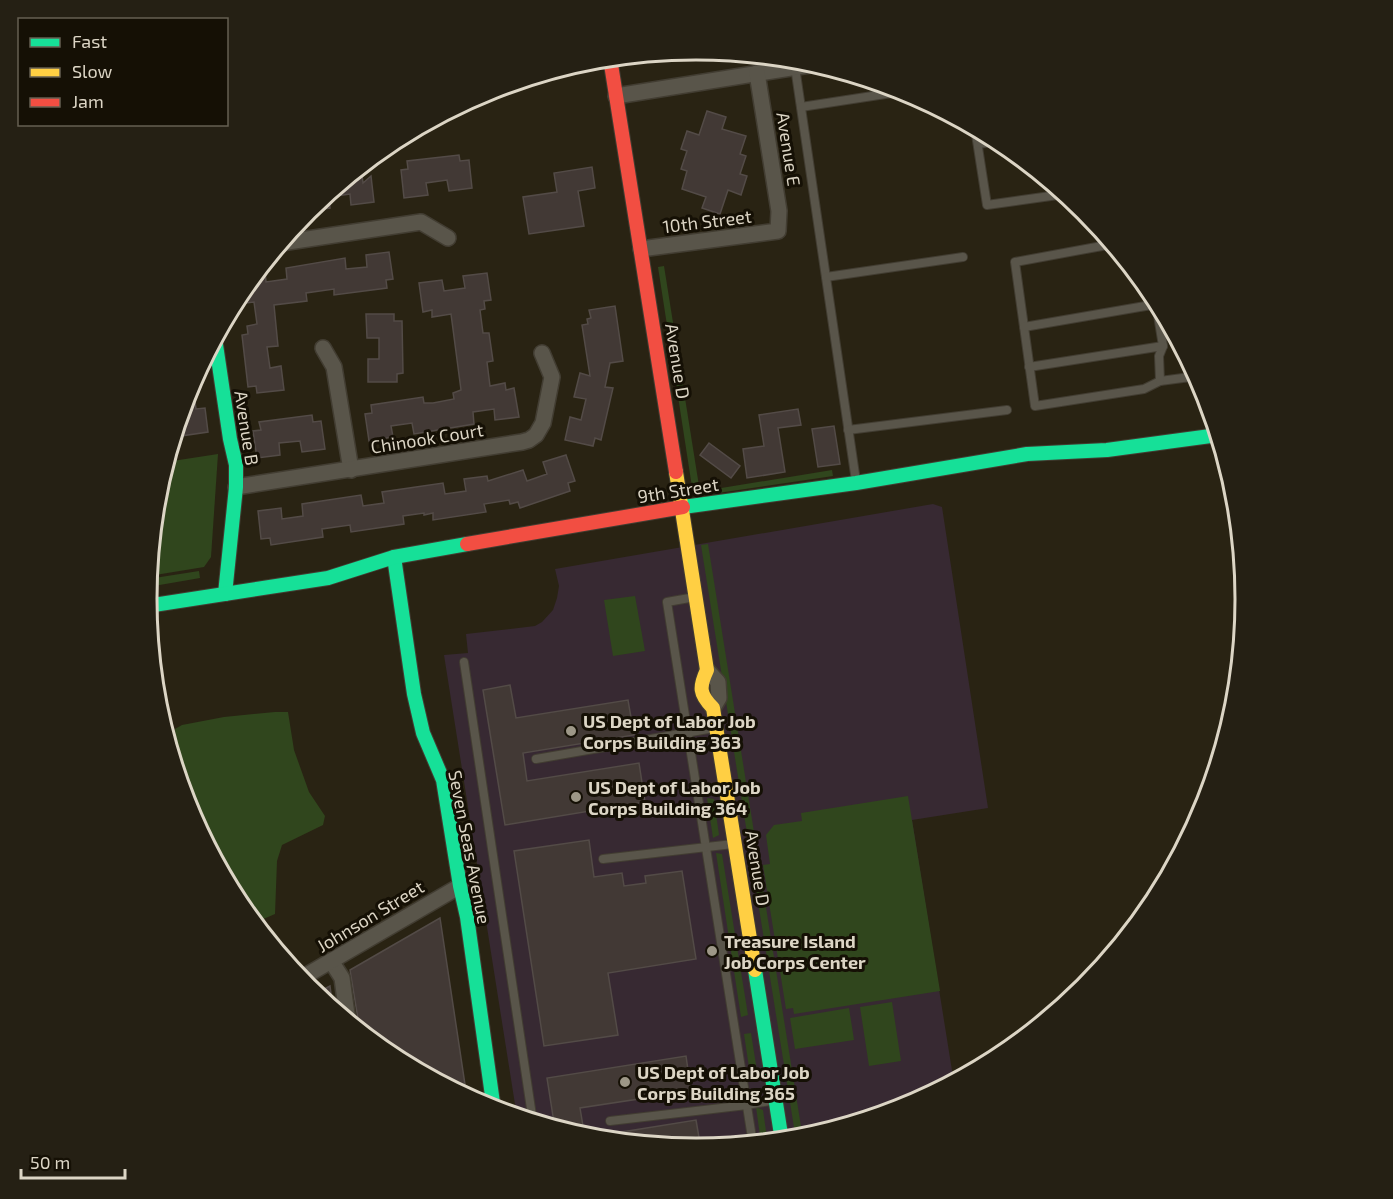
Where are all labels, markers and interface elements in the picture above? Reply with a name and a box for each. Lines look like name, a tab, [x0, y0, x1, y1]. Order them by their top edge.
legend	[18, 18, 228, 126]
text: Fast	[72, 30, 107, 52]
text: Slow	[72, 60, 113, 82]
text: Jam	[72, 90, 104, 112]
street label: Avenue E	[772, 111, 806, 187]
street label: 10th Street	[661, 205, 753, 237]
street label: Avenue D	[661, 322, 695, 400]
street label: Avenue B	[230, 389, 264, 467]
street label: Chinook Court	[369, 418, 485, 458]
street label: 9th Street	[636, 473, 720, 507]
place label: US Dept of Labor Job Corps Building 363	[583, 710, 756, 753]
marker: US Dept of Labor Job Corps Building 363	[564, 724, 578, 738]
street label: Seven Seas Avenue	[444, 768, 496, 926]
place label: US Dept of Labor Job Corps Building 364	[588, 776, 761, 819]
marker: US Dept of Labor Job Corps Building 364	[569, 790, 583, 804]
street label: Avenue D	[741, 829, 775, 907]
street label: Johnson Street	[312, 875, 428, 957]
place label: Treasure Island Job Corps Center	[724, 930, 866, 973]
marker: Treasure Island Job Corps Center	[705, 944, 719, 958]
place label: US Dept of Labor Job Corps Building 365	[637, 1061, 810, 1104]
marker: US Dept of Labor Job Corps Building 365	[618, 1075, 632, 1089]
scale bar	[21, 1142, 124, 1180]
text: 50 m	[30, 1151, 70, 1173]

